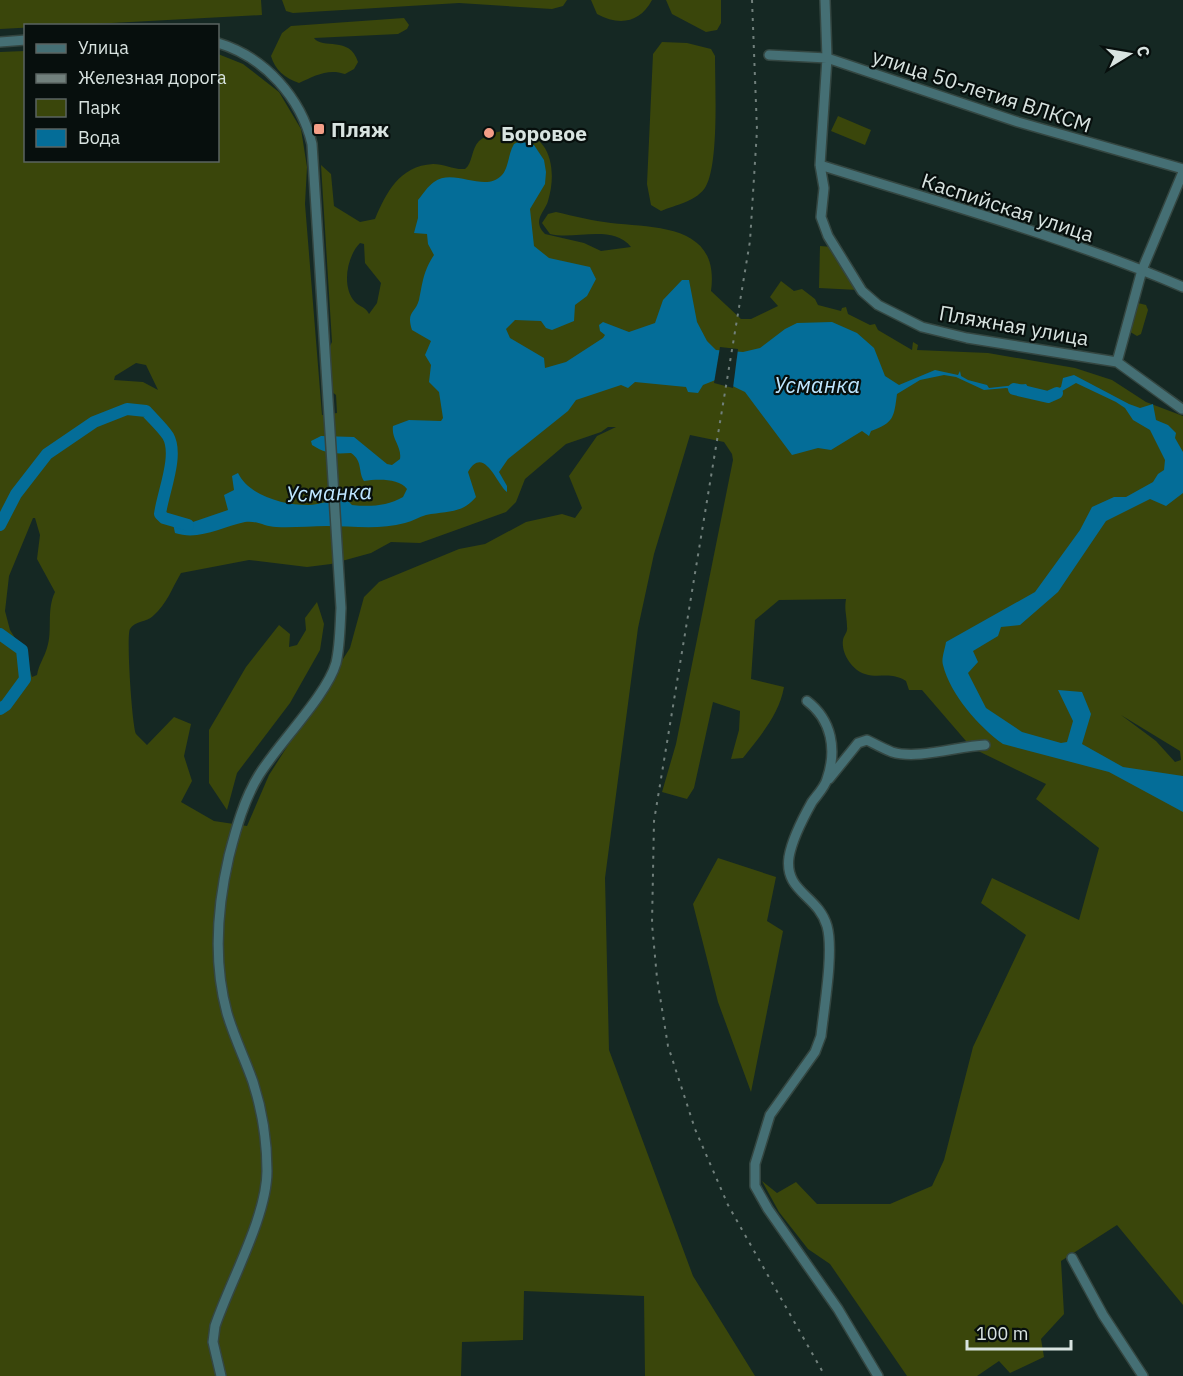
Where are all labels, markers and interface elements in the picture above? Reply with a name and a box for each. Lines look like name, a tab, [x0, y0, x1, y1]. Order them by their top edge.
legend	[24, 24, 219, 162]
north arrow	[1099, 24, 1159, 84]
text: Улица	[78, 36, 129, 59]
street label: улица 50-летия ВЛКСМ	[869, 41, 1095, 139]
text: С	[1133, 44, 1155, 58]
text: Железная дорога	[78, 66, 227, 89]
text: Парк	[78, 96, 121, 119]
place label: Пляж	[331, 115, 389, 143]
place label: Боровое	[501, 119, 587, 147]
marker: Пляж	[312, 122, 326, 136]
text: Вода	[78, 126, 121, 149]
marker: Боровое	[482, 126, 496, 140]
street label: Каспийская улица	[918, 166, 1098, 248]
street label: Пляжная улица	[937, 298, 1091, 352]
water label: Усманка	[774, 370, 860, 399]
water label: Усманка	[285, 476, 373, 508]
scale bar	[967, 1313, 1070, 1351]
text: 100 m	[976, 1322, 1028, 1345]

